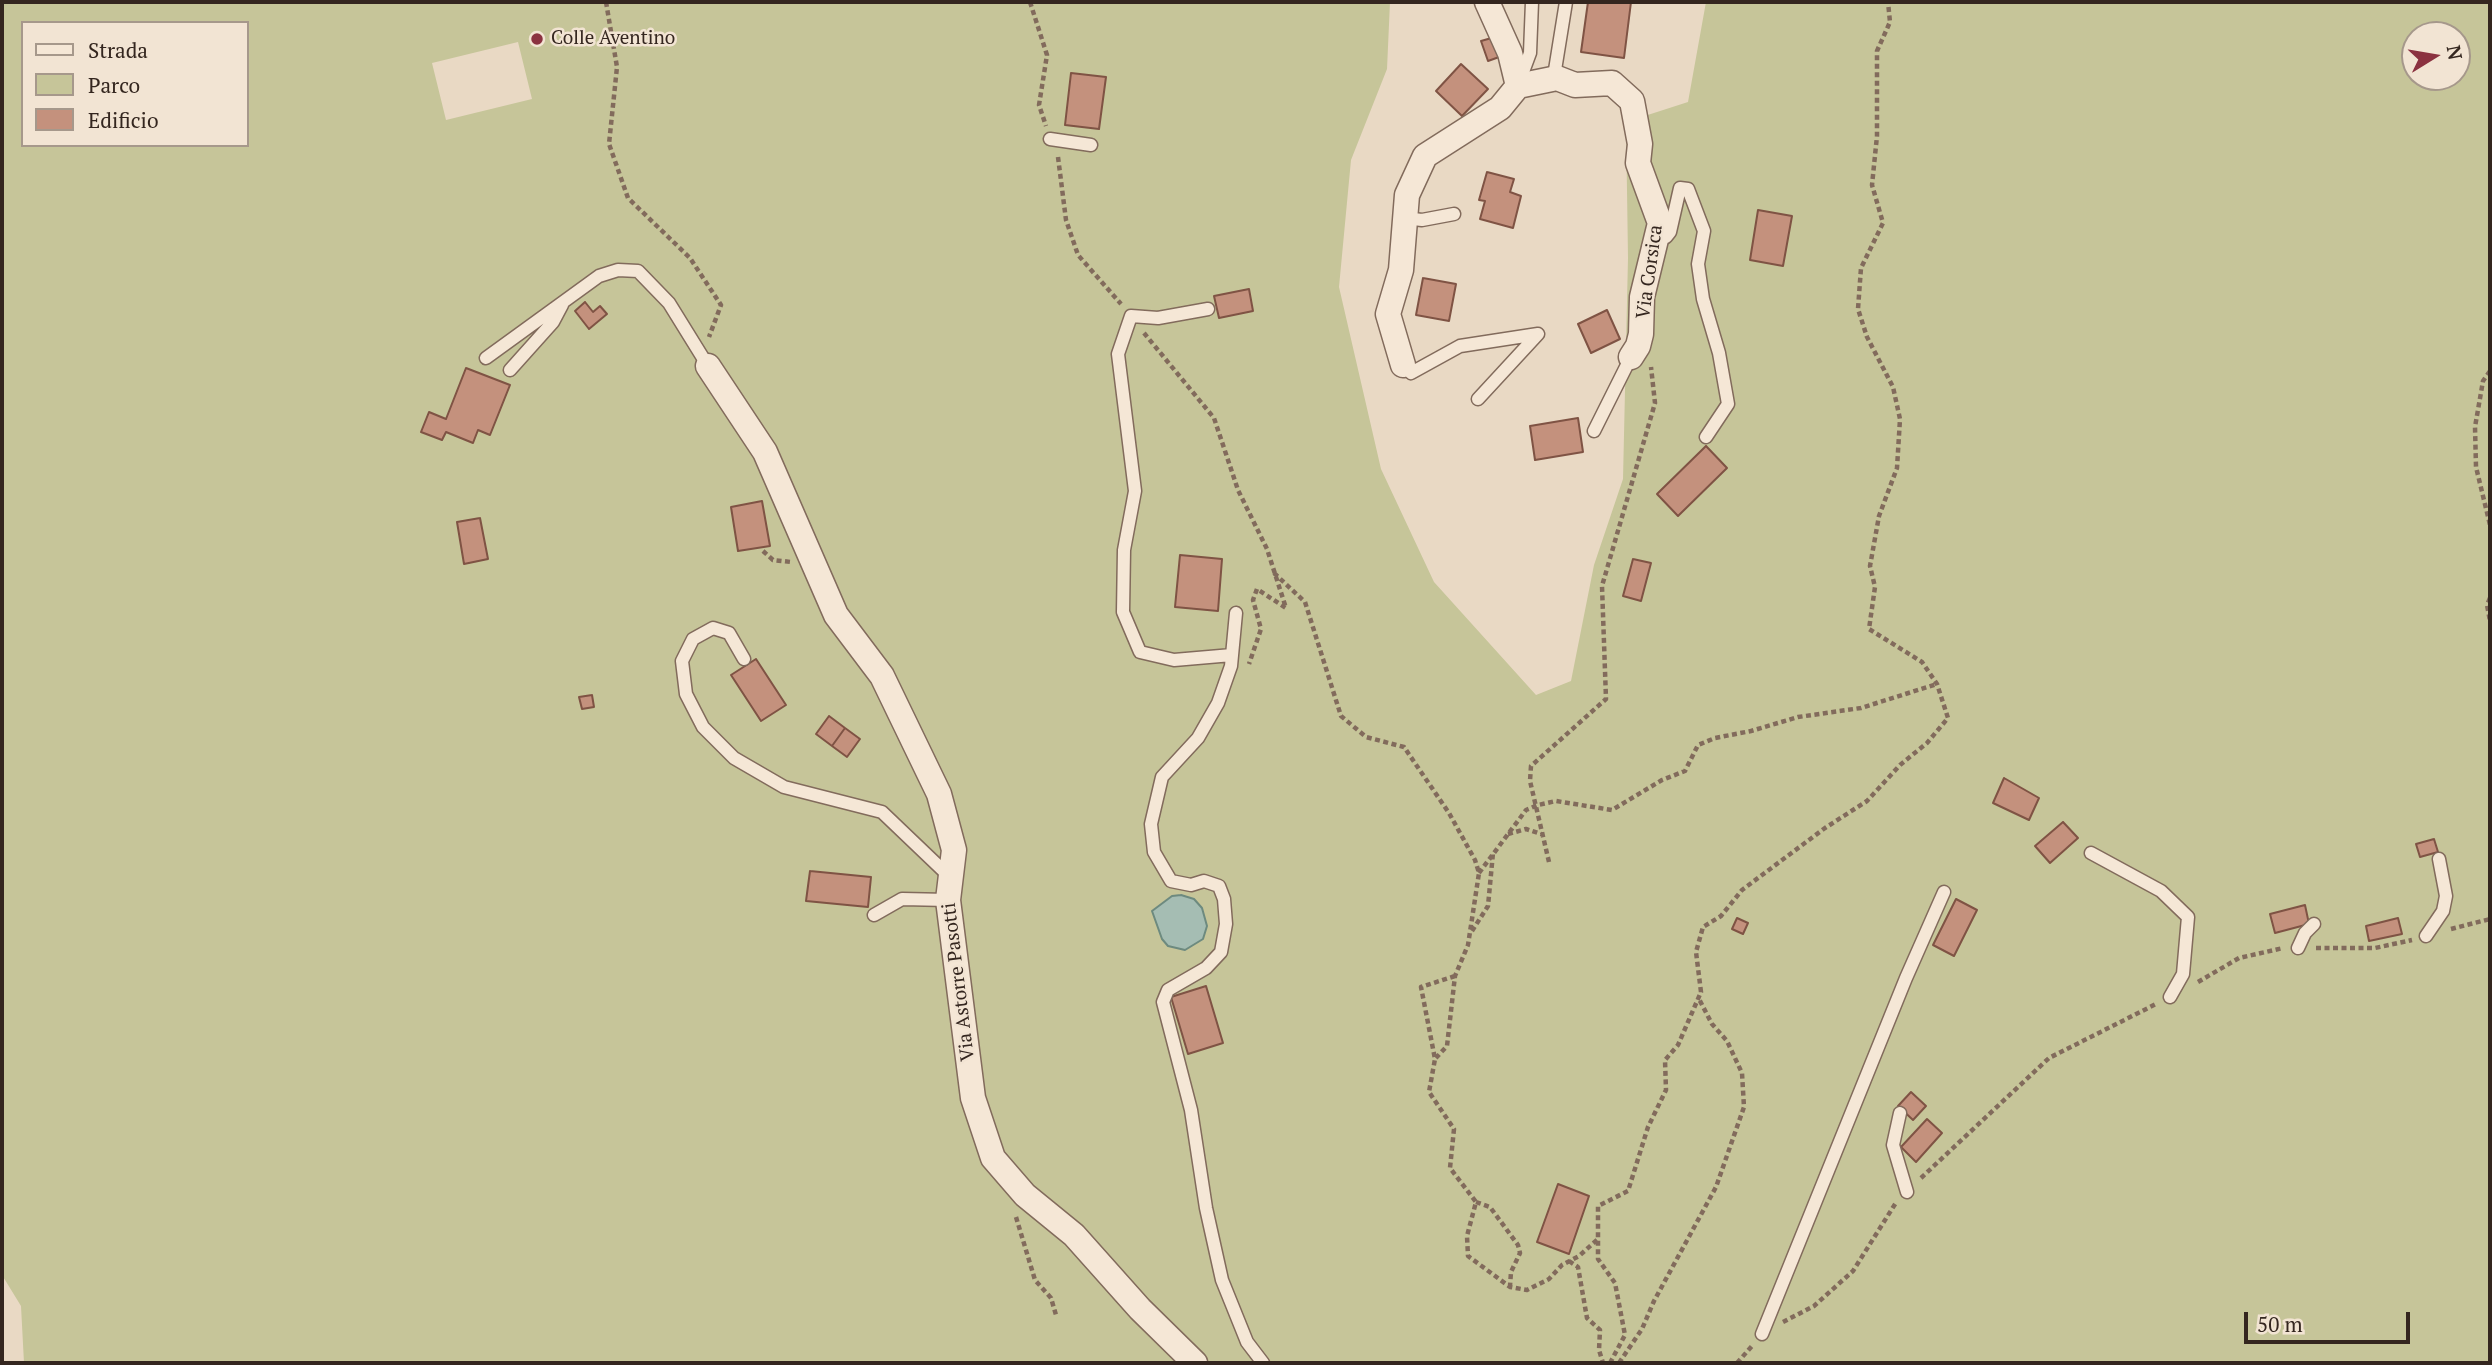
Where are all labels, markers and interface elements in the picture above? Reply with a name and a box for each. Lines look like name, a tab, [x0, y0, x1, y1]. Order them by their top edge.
legend	[21, 21, 248, 147]
north arrow	[2401, 21, 2471, 91]
place label: Colle Aventino	[551, 28, 675, 50]
marker: Colle Aventino	[529, 31, 545, 47]
text: Strada	[88, 36, 148, 64]
text: N	[2441, 43, 2469, 62]
text: Parco	[88, 71, 140, 99]
text: Edificio	[88, 106, 159, 134]
street label: Via Corsica	[1632, 223, 1668, 321]
street label: Via Astorre Pasotti	[938, 901, 980, 1063]
scale bar	[2247, 1298, 2413, 1342]
text: 50 m	[2257, 1310, 2303, 1338]

